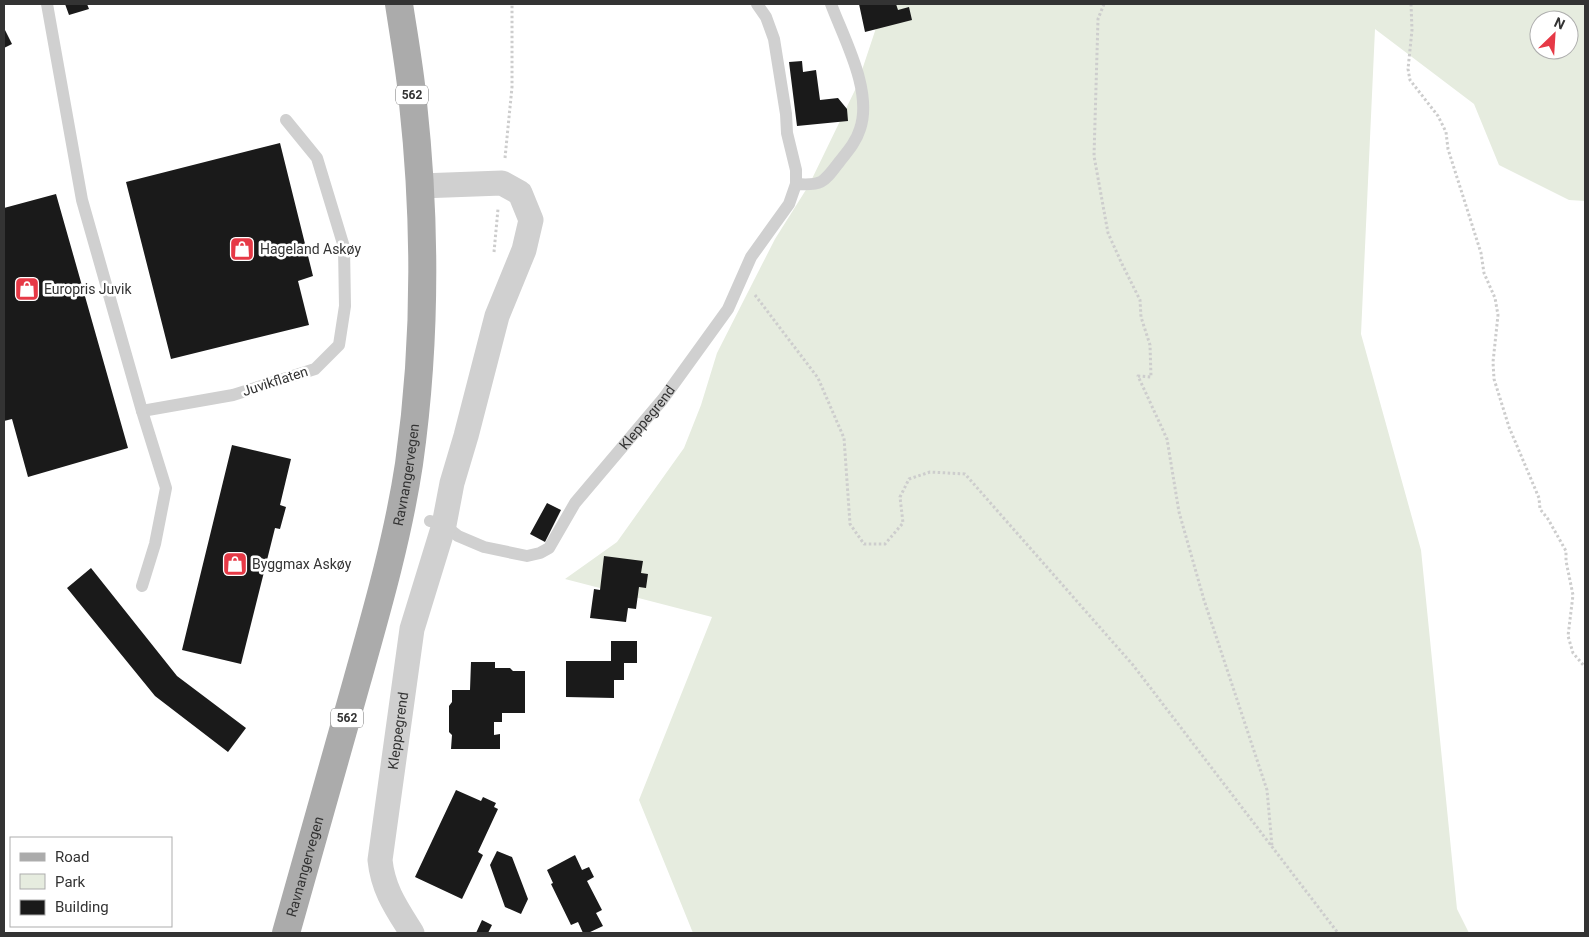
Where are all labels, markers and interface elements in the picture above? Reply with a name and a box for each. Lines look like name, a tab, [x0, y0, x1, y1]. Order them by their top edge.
north arrow	[1529, 10, 1579, 60]
text: N	[1552, 14, 1567, 33]
road number: 562	[396, 86, 428, 104]
shop icon: Hageland Askøy	[229, 236, 255, 262]
place label: Hageland Askøy	[260, 241, 361, 257]
shop icon: Europris Juvik	[14, 276, 40, 302]
place label: Europris Juvik	[44, 281, 132, 297]
street label: Juvikflaten	[240, 363, 310, 399]
street label: Kleppegrend	[616, 382, 678, 453]
street label: Ravnangervegen	[390, 423, 422, 527]
shop icon: Byggmax Askøy	[222, 551, 248, 577]
place label: Byggmax Askøy	[252, 556, 352, 572]
street label: Kleppegrend	[385, 691, 411, 771]
road number: 562	[331, 708, 363, 728]
street label: Ravnangervegen	[283, 815, 326, 919]
legend	[10, 837, 172, 927]
text: Road	[55, 848, 89, 866]
text: Park	[55, 873, 86, 891]
text: Building	[55, 898, 109, 916]

